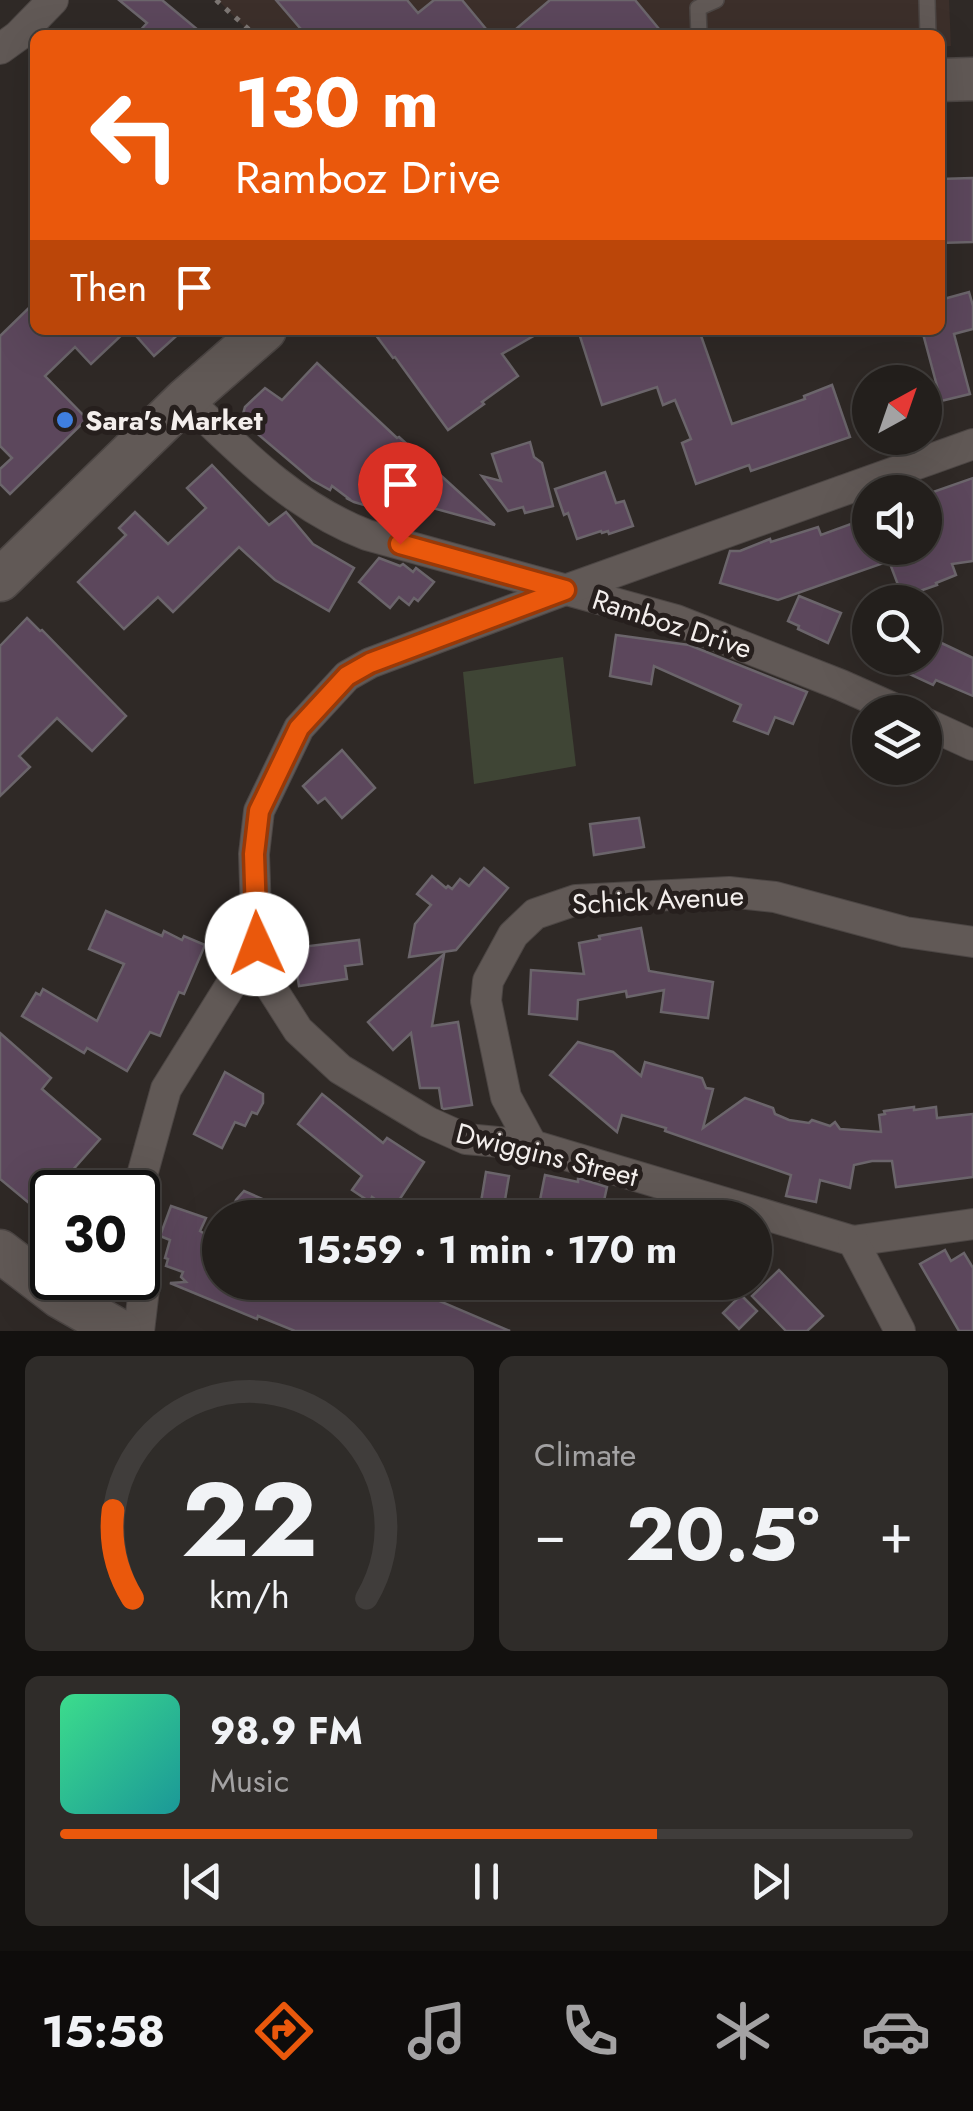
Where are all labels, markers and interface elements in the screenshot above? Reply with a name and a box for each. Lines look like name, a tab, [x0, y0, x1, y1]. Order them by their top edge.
text: 130 m	[235, 52, 439, 153]
icon: left	[70, 70, 200, 200]
text: Ramboz Drive	[235, 145, 501, 210]
text: Then	[70, 260, 147, 315]
icon: arrive	[167, 260, 222, 315]
north arrow	[852, 365, 942, 455]
map controls	[852, 365, 942, 785]
place label: Sara's Market	[85, 400, 263, 441]
marker: Sara's Market	[54, 409, 76, 431]
pin	[358, 442, 443, 545]
icon: arrive	[373, 457, 428, 512]
button: sound	[852, 475, 942, 565]
street label: Ramboz Drive	[587, 579, 757, 669]
button: search	[852, 585, 942, 675]
button: layers	[852, 695, 942, 785]
street label: Schick Avenue	[571, 875, 745, 925]
position arrow	[205, 892, 309, 996]
street label: Dwiggins Street	[452, 1113, 643, 1197]
speed limit sign: 30	[30, 1170, 160, 1300]
text: 15:59 · 1 min · 170 m	[297, 1222, 677, 1277]
text: Climate	[534, 1432, 636, 1478]
text: 22	[181, 1445, 318, 1595]
text: 20.5°	[626, 1480, 820, 1588]
text: −	[534, 1494, 566, 1574]
text: +	[879, 1494, 913, 1574]
text: km/h	[209, 1570, 290, 1621]
text: 98.9 FM	[210, 1703, 363, 1758]
text: Music	[210, 1758, 289, 1804]
icon: previous	[175, 1854, 230, 1909]
icon: pause	[459, 1854, 514, 1909]
icon: next	[743, 1854, 798, 1909]
icon: directions	[249, 1996, 319, 2066]
icon: music	[402, 1996, 472, 2066]
icon: phone	[555, 1996, 625, 2066]
icon: climate	[708, 1996, 778, 2066]
icon: car	[861, 1996, 931, 2066]
text: 15:58	[42, 1999, 165, 2064]

